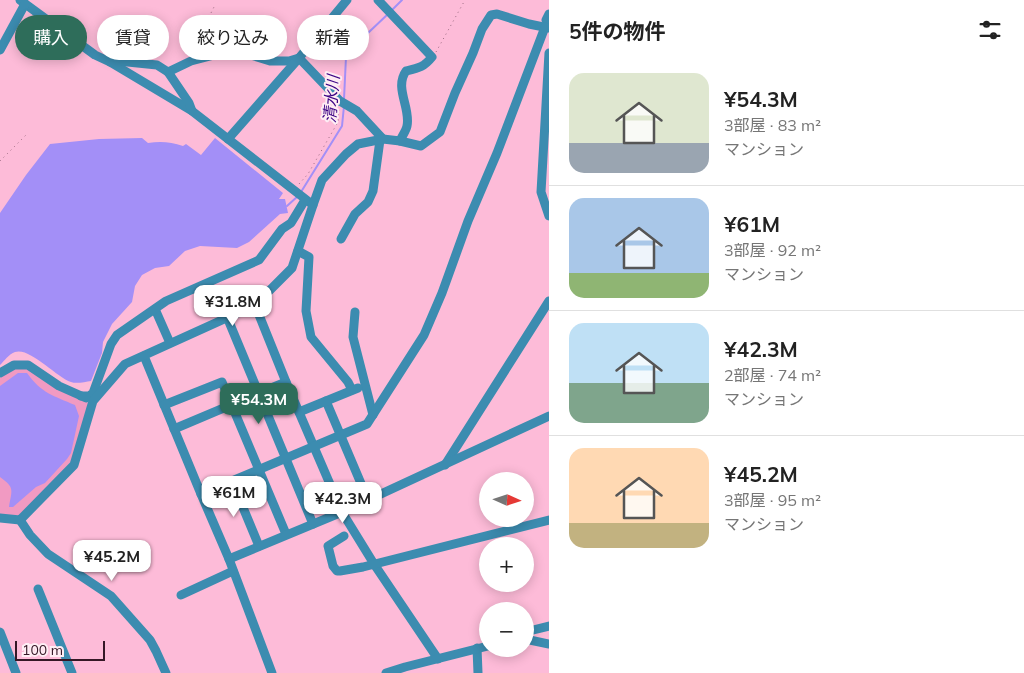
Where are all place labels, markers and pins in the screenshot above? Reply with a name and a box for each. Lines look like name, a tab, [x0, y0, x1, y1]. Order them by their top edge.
pin: ¥31.8M	[192, 284, 274, 327]
pin: ¥54.3M	[218, 382, 300, 425]
pin: ¥61M	[204, 476, 264, 518]
pin: ¥42.3M	[302, 482, 384, 524]
pin: ¥45.2M	[71, 540, 153, 582]

